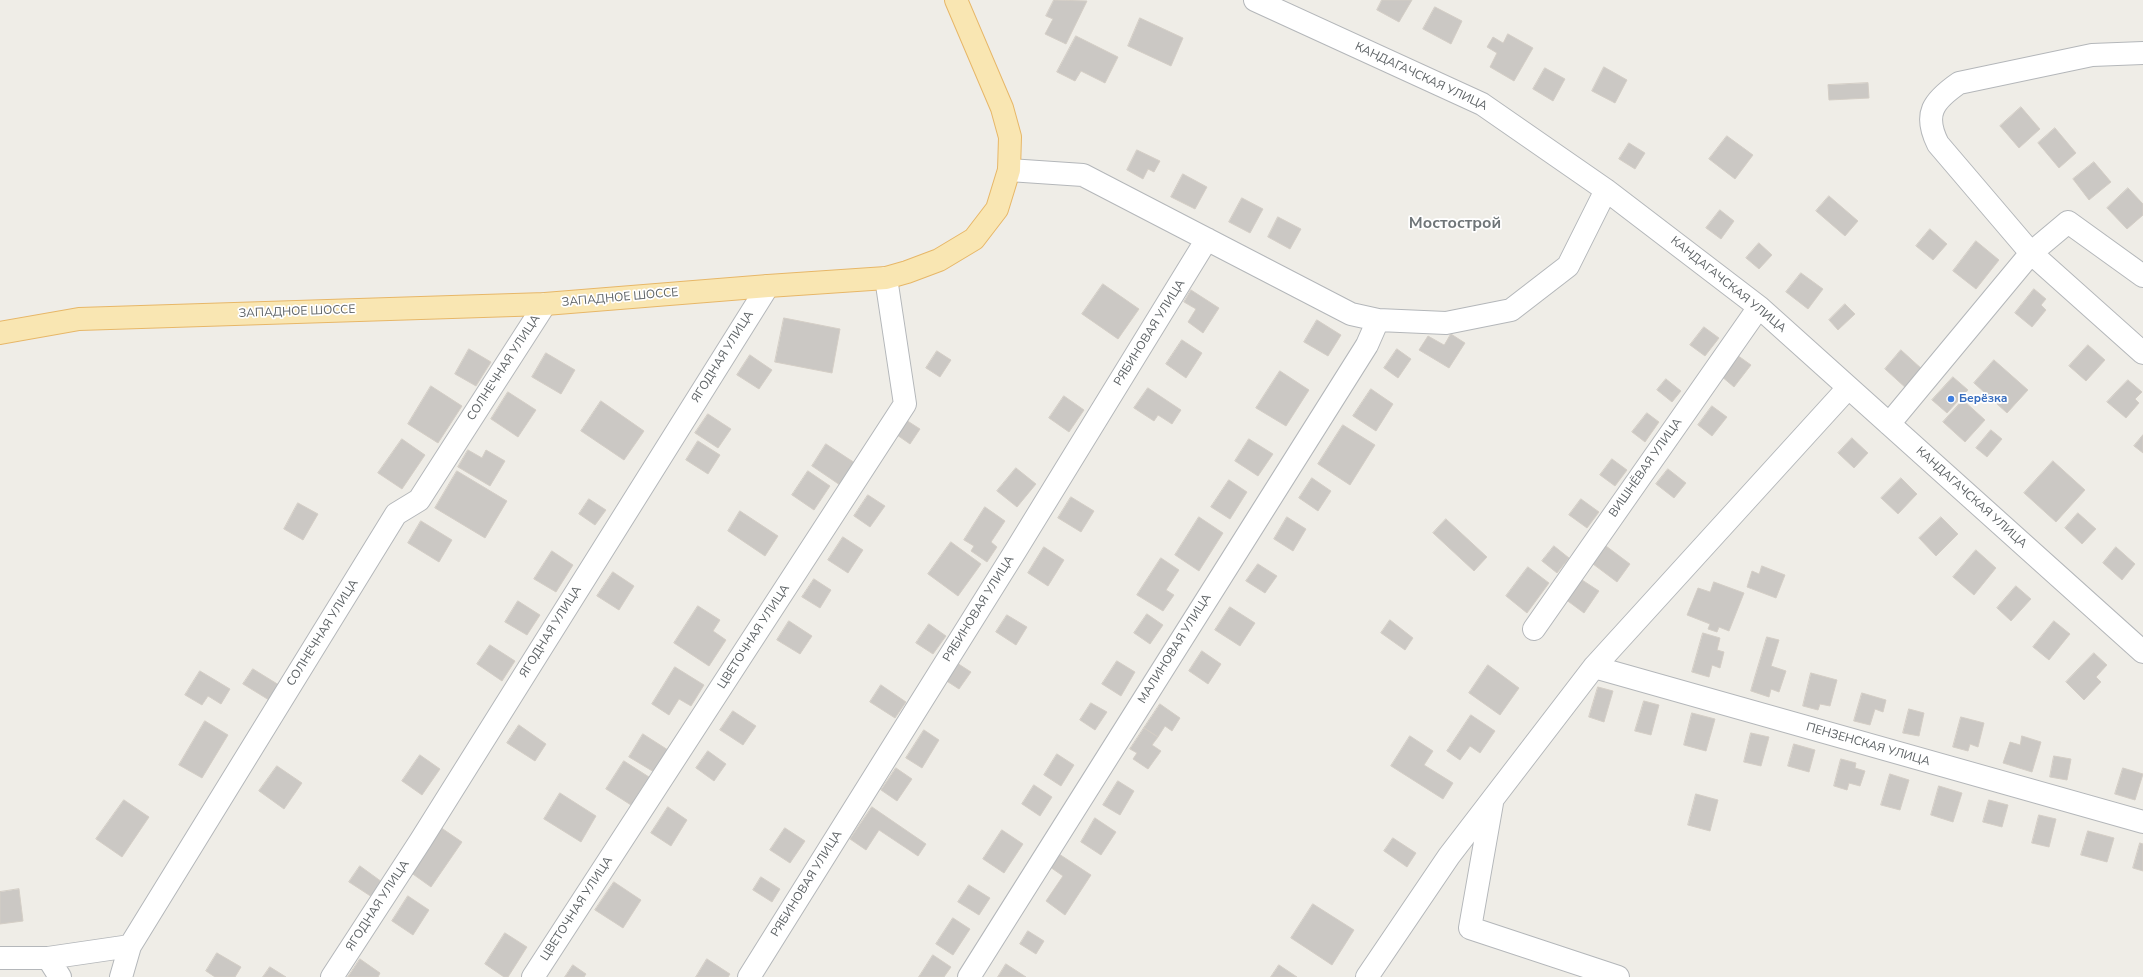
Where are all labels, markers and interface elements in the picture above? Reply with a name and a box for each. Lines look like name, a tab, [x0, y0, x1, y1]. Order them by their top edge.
street label: КАНДАГАЧСКАЯ УЛИЦА	[1353, 40, 1489, 114]
district label: Мостострой	[1409, 214, 1501, 234]
street label: КАНДАГАЧСКАЯ УЛИЦА	[1667, 234, 1789, 336]
street label: РЯБИНОВАЯ УЛИЦА	[1111, 277, 1189, 389]
street label: ЗАПАДНОЕ ШОССЕ	[561, 286, 679, 310]
street label: ЗАПАДНОЕ ШОССЕ	[238, 303, 356, 321]
street label: ЯГОДНАЯ УЛИЦА	[689, 308, 757, 406]
street label: СОЛНЕЧНАЯ УЛИЦА	[464, 312, 544, 424]
place label: Берёзка	[1959, 392, 2007, 406]
marker: Берёзка	[1946, 394, 1956, 404]
street label: ВИШНЁВАЯ УЛИЦА	[1606, 416, 1686, 520]
street label: КАНДАГАЧСКАЯ УЛИЦА	[1913, 444, 2029, 552]
street label: РЯБИНОВАЯ УЛИЦА	[940, 553, 1018, 665]
street label: СОЛНЕЧНАЯ УЛИЦА	[284, 577, 362, 689]
street label: ЦВЕТОЧНАЯ УЛИЦА	[715, 582, 793, 692]
street label: ЯГОДНАЯ УЛИЦА	[517, 583, 585, 681]
street label: МАЛИНОВАЯ УЛИЦА	[1135, 591, 1215, 707]
street label: ПЕНЗЕНСКАЯ УЛИЦА	[1804, 720, 1932, 770]
street label: РЯБИНОВАЯ УЛИЦА	[768, 828, 846, 940]
street label: ЦВЕТОЧНАЯ УЛИЦА	[538, 854, 616, 964]
street label: ЯГОДНАЯ УЛИЦА	[343, 858, 413, 954]

